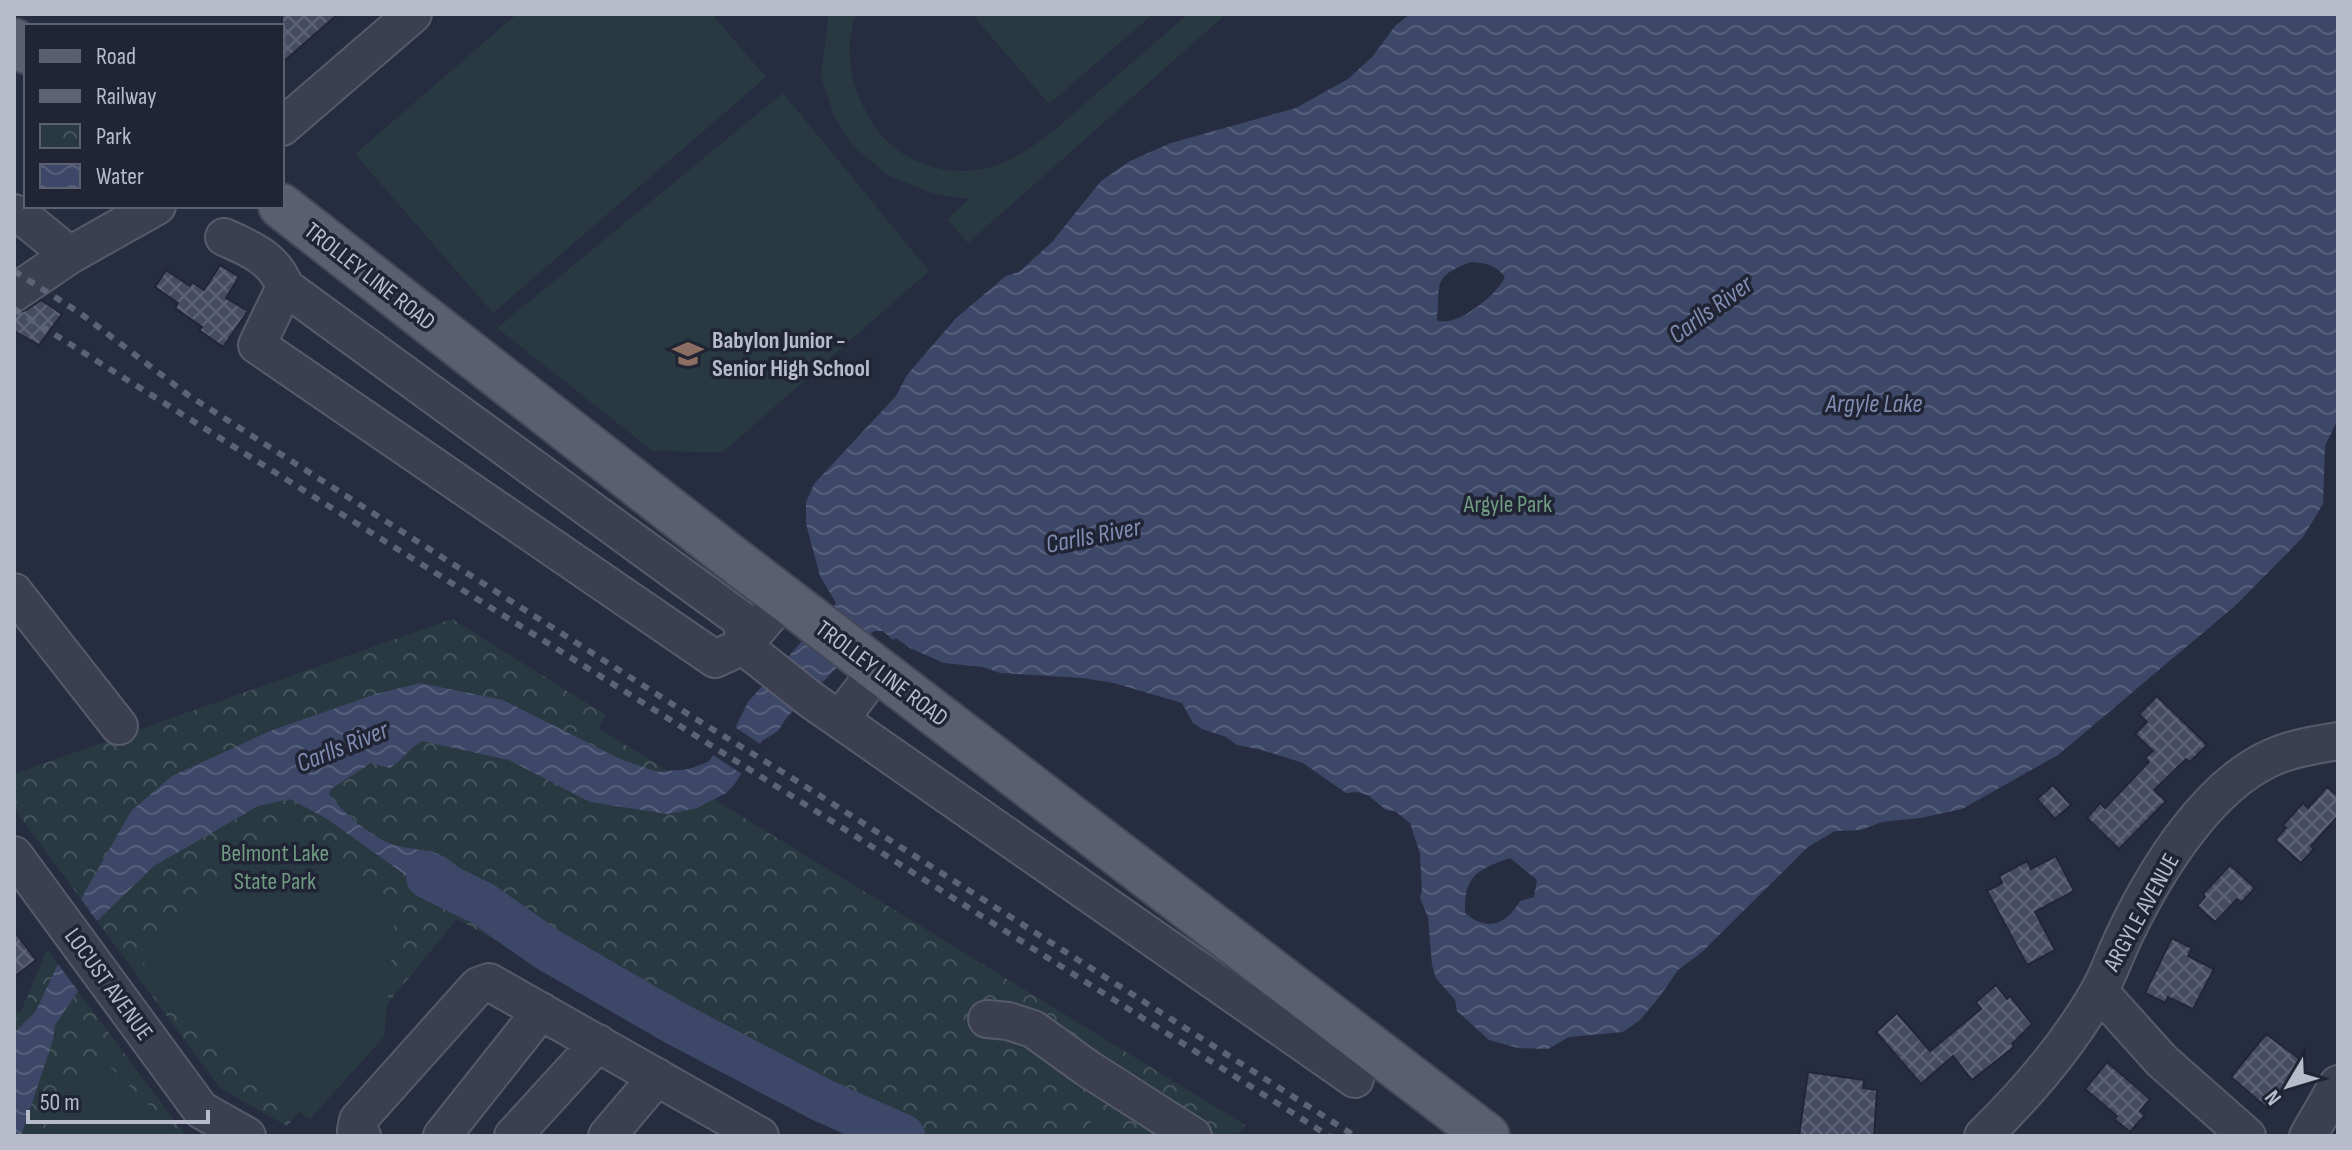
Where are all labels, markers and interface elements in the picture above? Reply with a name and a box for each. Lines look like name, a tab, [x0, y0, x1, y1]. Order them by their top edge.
legend	[24, 24, 284, 208]
text: Road	[96, 42, 136, 71]
text: Railway	[96, 82, 156, 111]
text: Park	[96, 122, 131, 151]
text: Water	[96, 162, 144, 191]
street label: TROLLEY LINE ROAD	[298, 216, 441, 337]
water label: Carlls River	[1663, 268, 1760, 351]
place label: Babylon Junior - Senior High School	[712, 326, 870, 383]
school or university icon: Babylon Junior - Senior High School	[671, 337, 705, 371]
water label: Argyle Lake	[1825, 389, 1922, 420]
park label: Argyle Park	[1463, 490, 1552, 519]
water label: Carlls River	[1043, 512, 1145, 561]
street label: TROLLEY LINE ROAD	[810, 614, 954, 733]
water label: Carlls River	[292, 714, 395, 780]
park label: Belmont Lake State Park	[221, 839, 329, 896]
street label: ARGYLE AVENUE	[2097, 848, 2186, 977]
street label: LOCUST AVENUE	[58, 922, 159, 1046]
north arrow	[2248, 1046, 2328, 1126]
scale bar	[28, 1074, 208, 1124]
text: N	[2259, 1084, 2288, 1110]
text: 50 m	[40, 1088, 80, 1117]

